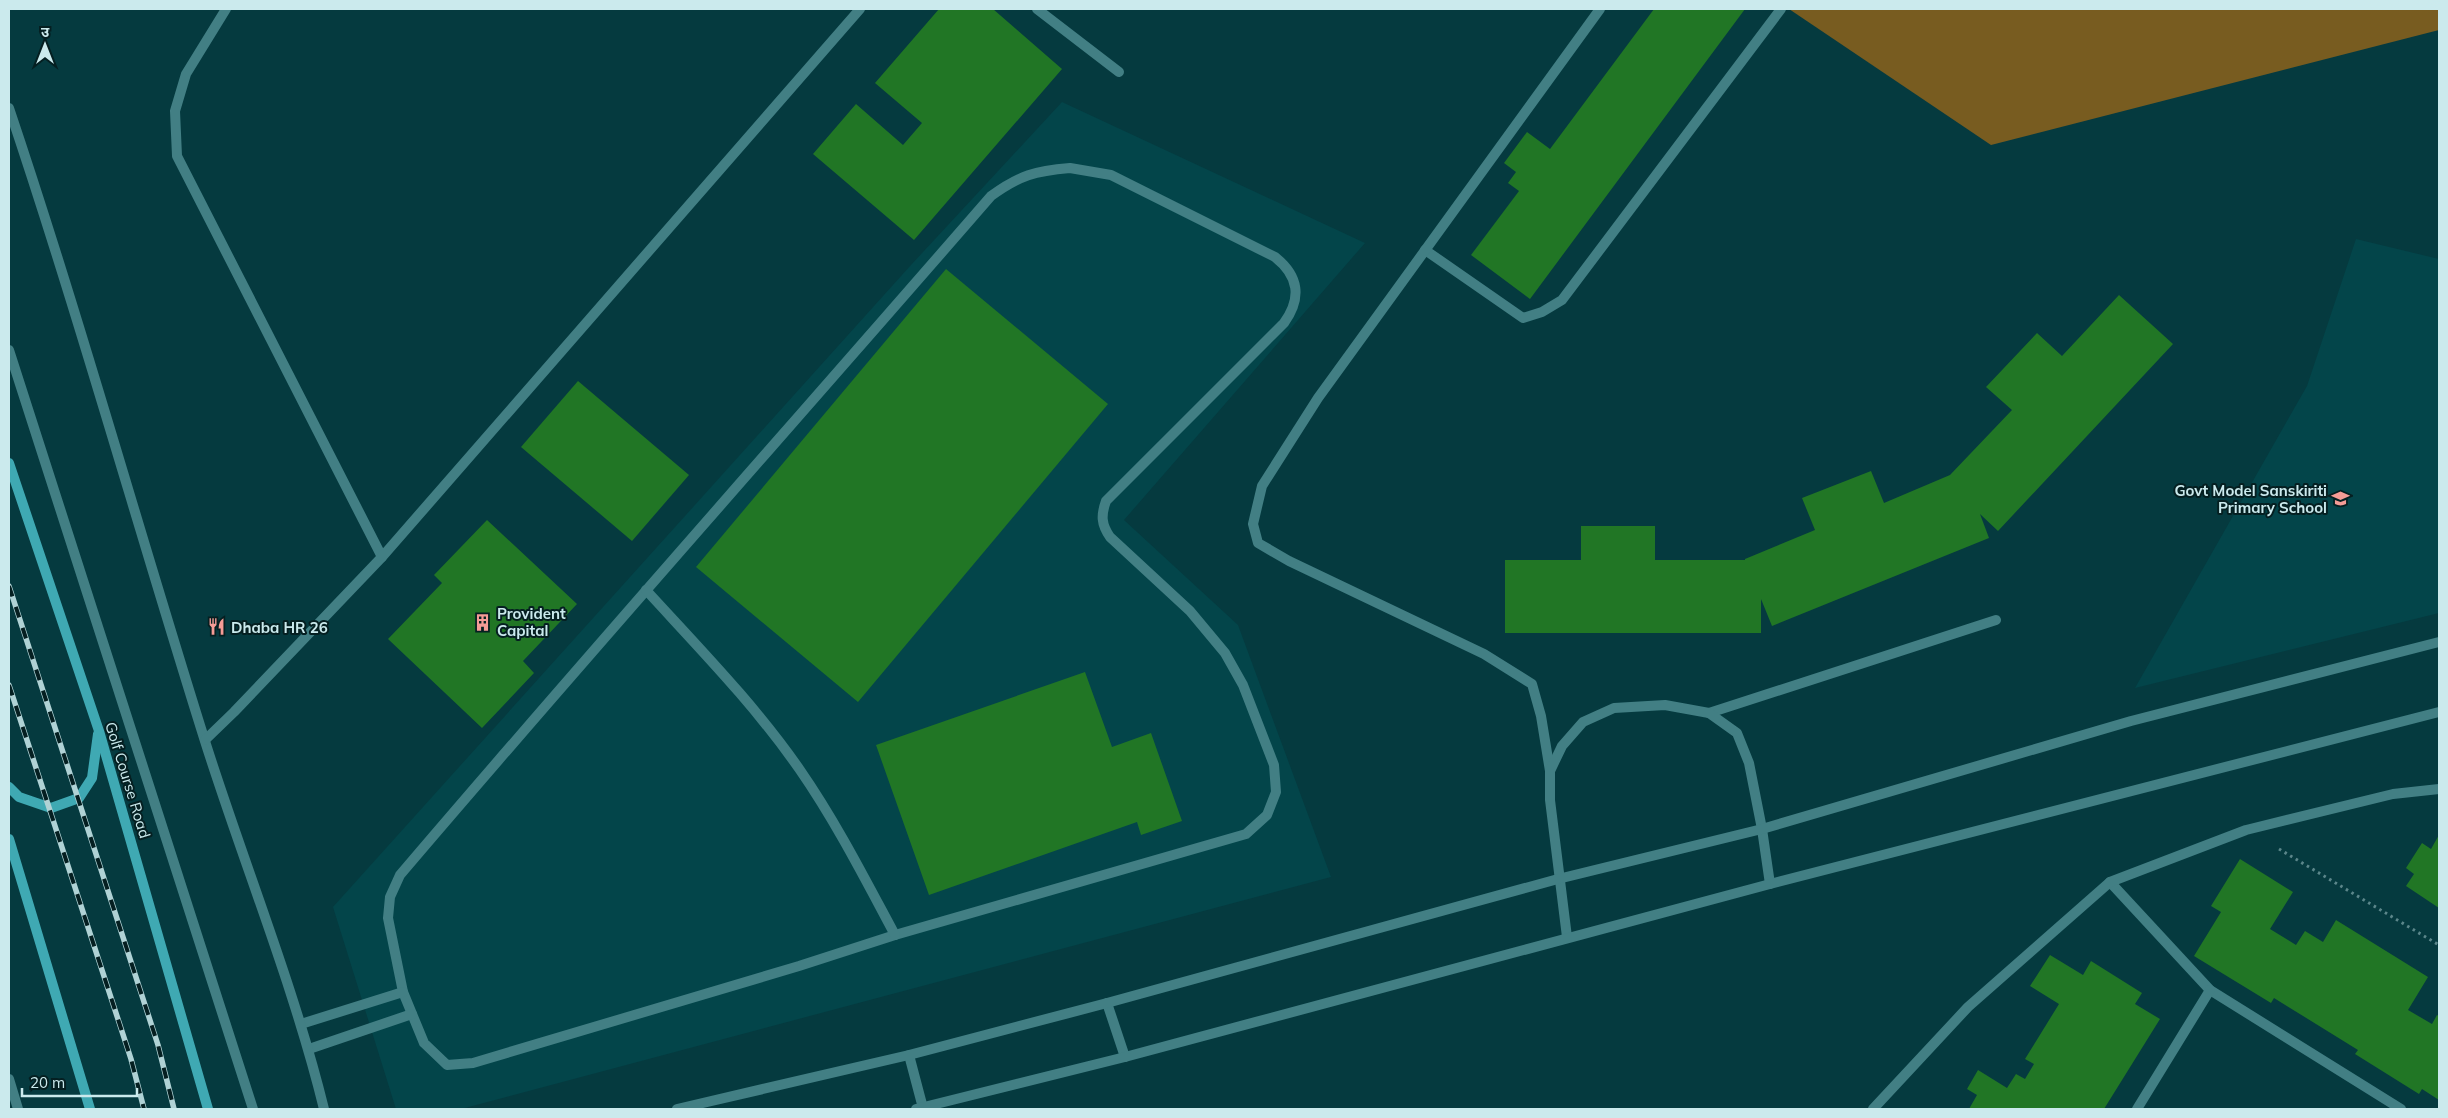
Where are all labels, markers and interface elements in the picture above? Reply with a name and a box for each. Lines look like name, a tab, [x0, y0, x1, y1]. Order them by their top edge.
north arrow	[20, 20, 70, 70]
text: उ	[41, 23, 50, 41]
place label: Govt Model Sanskiriti Primary School	[2174, 481, 2327, 517]
school or university icon: Govt Model Sanskiriti Primary School	[2331, 489, 2351, 509]
place label: Provident Capital	[497, 604, 566, 640]
building icon: Provident Capital	[473, 612, 493, 632]
restaurant icon: Dhaba HR 26	[207, 617, 227, 637]
place label: Dhaba HR 26	[231, 618, 328, 637]
street label: Golf Course Road	[101, 720, 155, 840]
scale bar	[22, 1066, 138, 1098]
text: 20 m	[30, 1073, 65, 1092]

